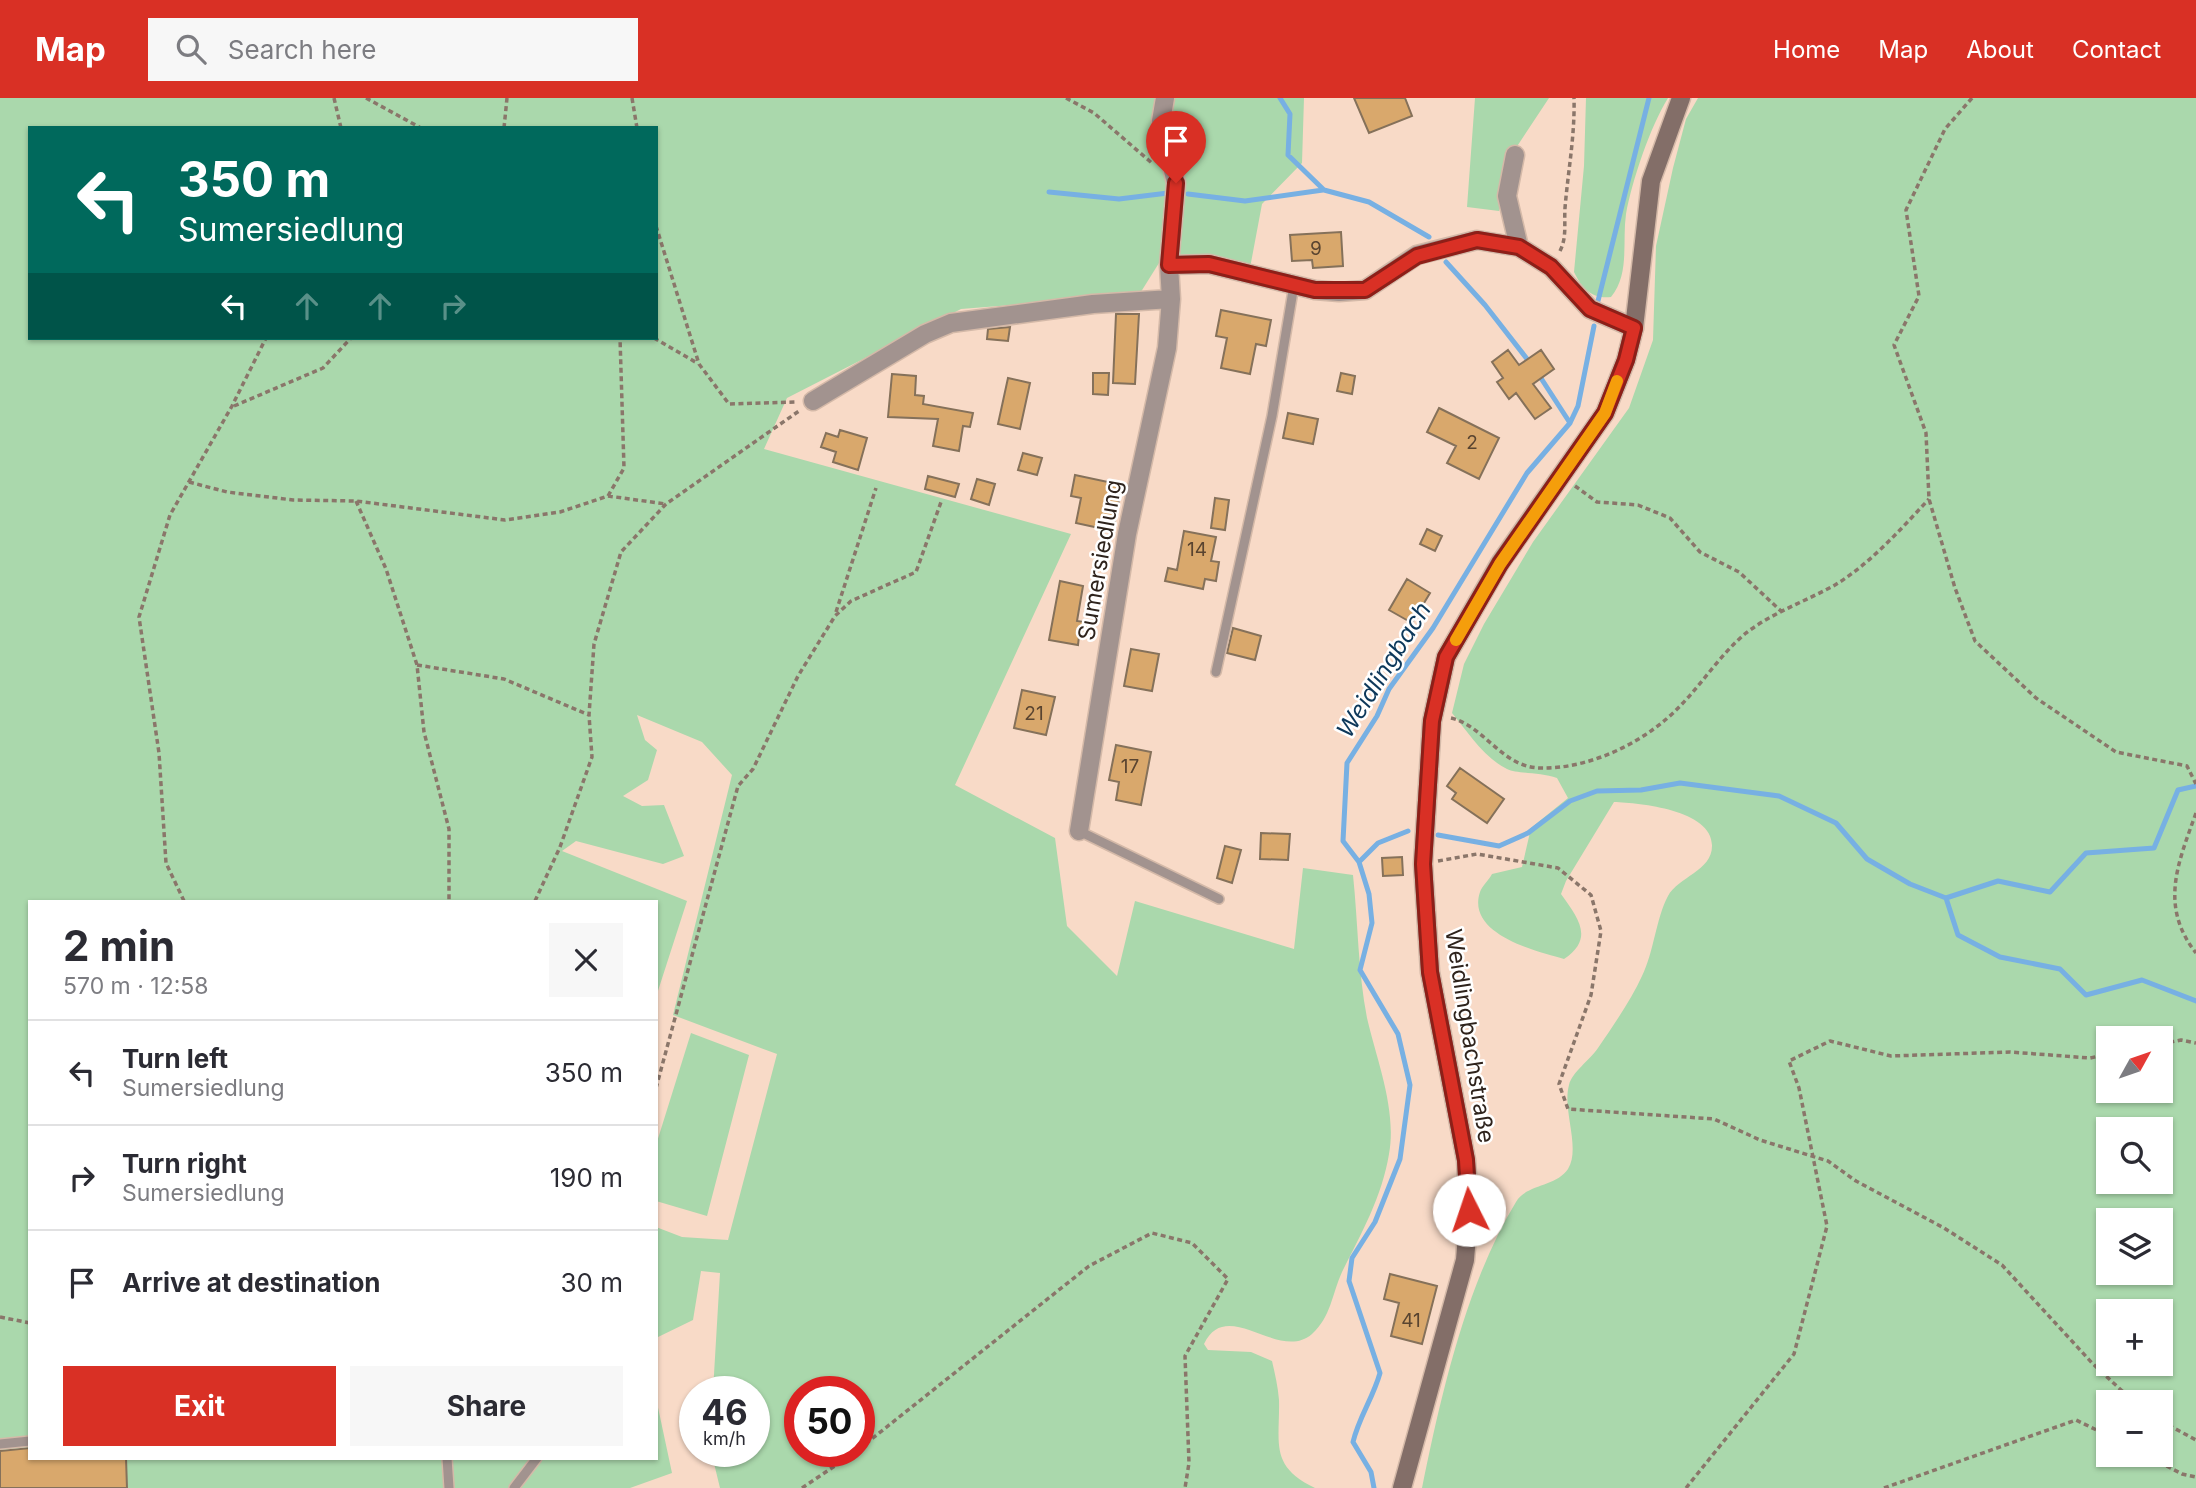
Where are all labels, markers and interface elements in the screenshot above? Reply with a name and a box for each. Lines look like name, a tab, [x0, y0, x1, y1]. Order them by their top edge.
search box	[148, 18, 638, 81]
text: Map	[35, 29, 106, 69]
icon: search	[172, 30, 210, 68]
text: Search here	[228, 34, 376, 65]
text: Home	[1773, 35, 1840, 64]
text: Map	[1878, 35, 1928, 64]
text: About	[1966, 35, 2034, 64]
text: Contact	[2072, 35, 2161, 64]
pin	[1146, 111, 1206, 183]
icon: arrive	[1157, 122, 1195, 160]
text: 350 m	[178, 150, 330, 209]
icon: left	[63, 154, 154, 245]
text: Sumersiedlung	[178, 210, 404, 249]
house number: 9	[1310, 237, 1322, 260]
icon: left	[215, 287, 253, 325]
icon: ahead	[288, 287, 326, 325]
icon: ahead	[361, 287, 399, 325]
icon: right	[434, 287, 472, 325]
house number: 2	[1466, 431, 1478, 454]
street label: Sumersiedlung	[1072, 477, 1128, 643]
house number: 14	[1187, 538, 1207, 561]
water label: Weidlingbach	[1330, 596, 1437, 743]
house number: 21	[1024, 702, 1044, 725]
house number: 17	[1121, 755, 1139, 778]
text: 2 min	[63, 920, 175, 971]
button: close	[549, 923, 623, 997]
street label: Weidlingbachstraße	[1439, 927, 1501, 1145]
text: 570 m · 12:58	[63, 972, 209, 1000]
north arrow	[2096, 1026, 2174, 1102]
map controls	[2096, 1026, 2173, 1467]
text: Turn left	[122, 1043, 228, 1074]
icon: left	[63, 1054, 101, 1092]
text: 350 m	[545, 1057, 623, 1088]
text: Sumersiedlung	[122, 1074, 285, 1102]
button: search	[2096, 1117, 2173, 1194]
text: Turn right	[122, 1148, 247, 1179]
icon: right	[63, 1159, 101, 1197]
text: 190 m	[550, 1162, 623, 1193]
position arrow	[1432, 1173, 1506, 1247]
text: Sumersiedlung	[122, 1179, 285, 1207]
button: layers	[2096, 1208, 2173, 1285]
icon: arrive	[63, 1264, 101, 1302]
text: Arrive at destination	[122, 1267, 381, 1298]
text: 30 m	[560, 1267, 623, 1298]
button: +	[2096, 1299, 2173, 1376]
house number: 41	[1401, 1309, 1421, 1332]
button: Exit	[63, 1366, 336, 1446]
button: Share	[350, 1366, 623, 1446]
speed limit sign: 50	[784, 1376, 875, 1467]
button: −	[2096, 1390, 2173, 1467]
text: 46	[701, 1391, 748, 1433]
text: km/h	[703, 1428, 746, 1449]

